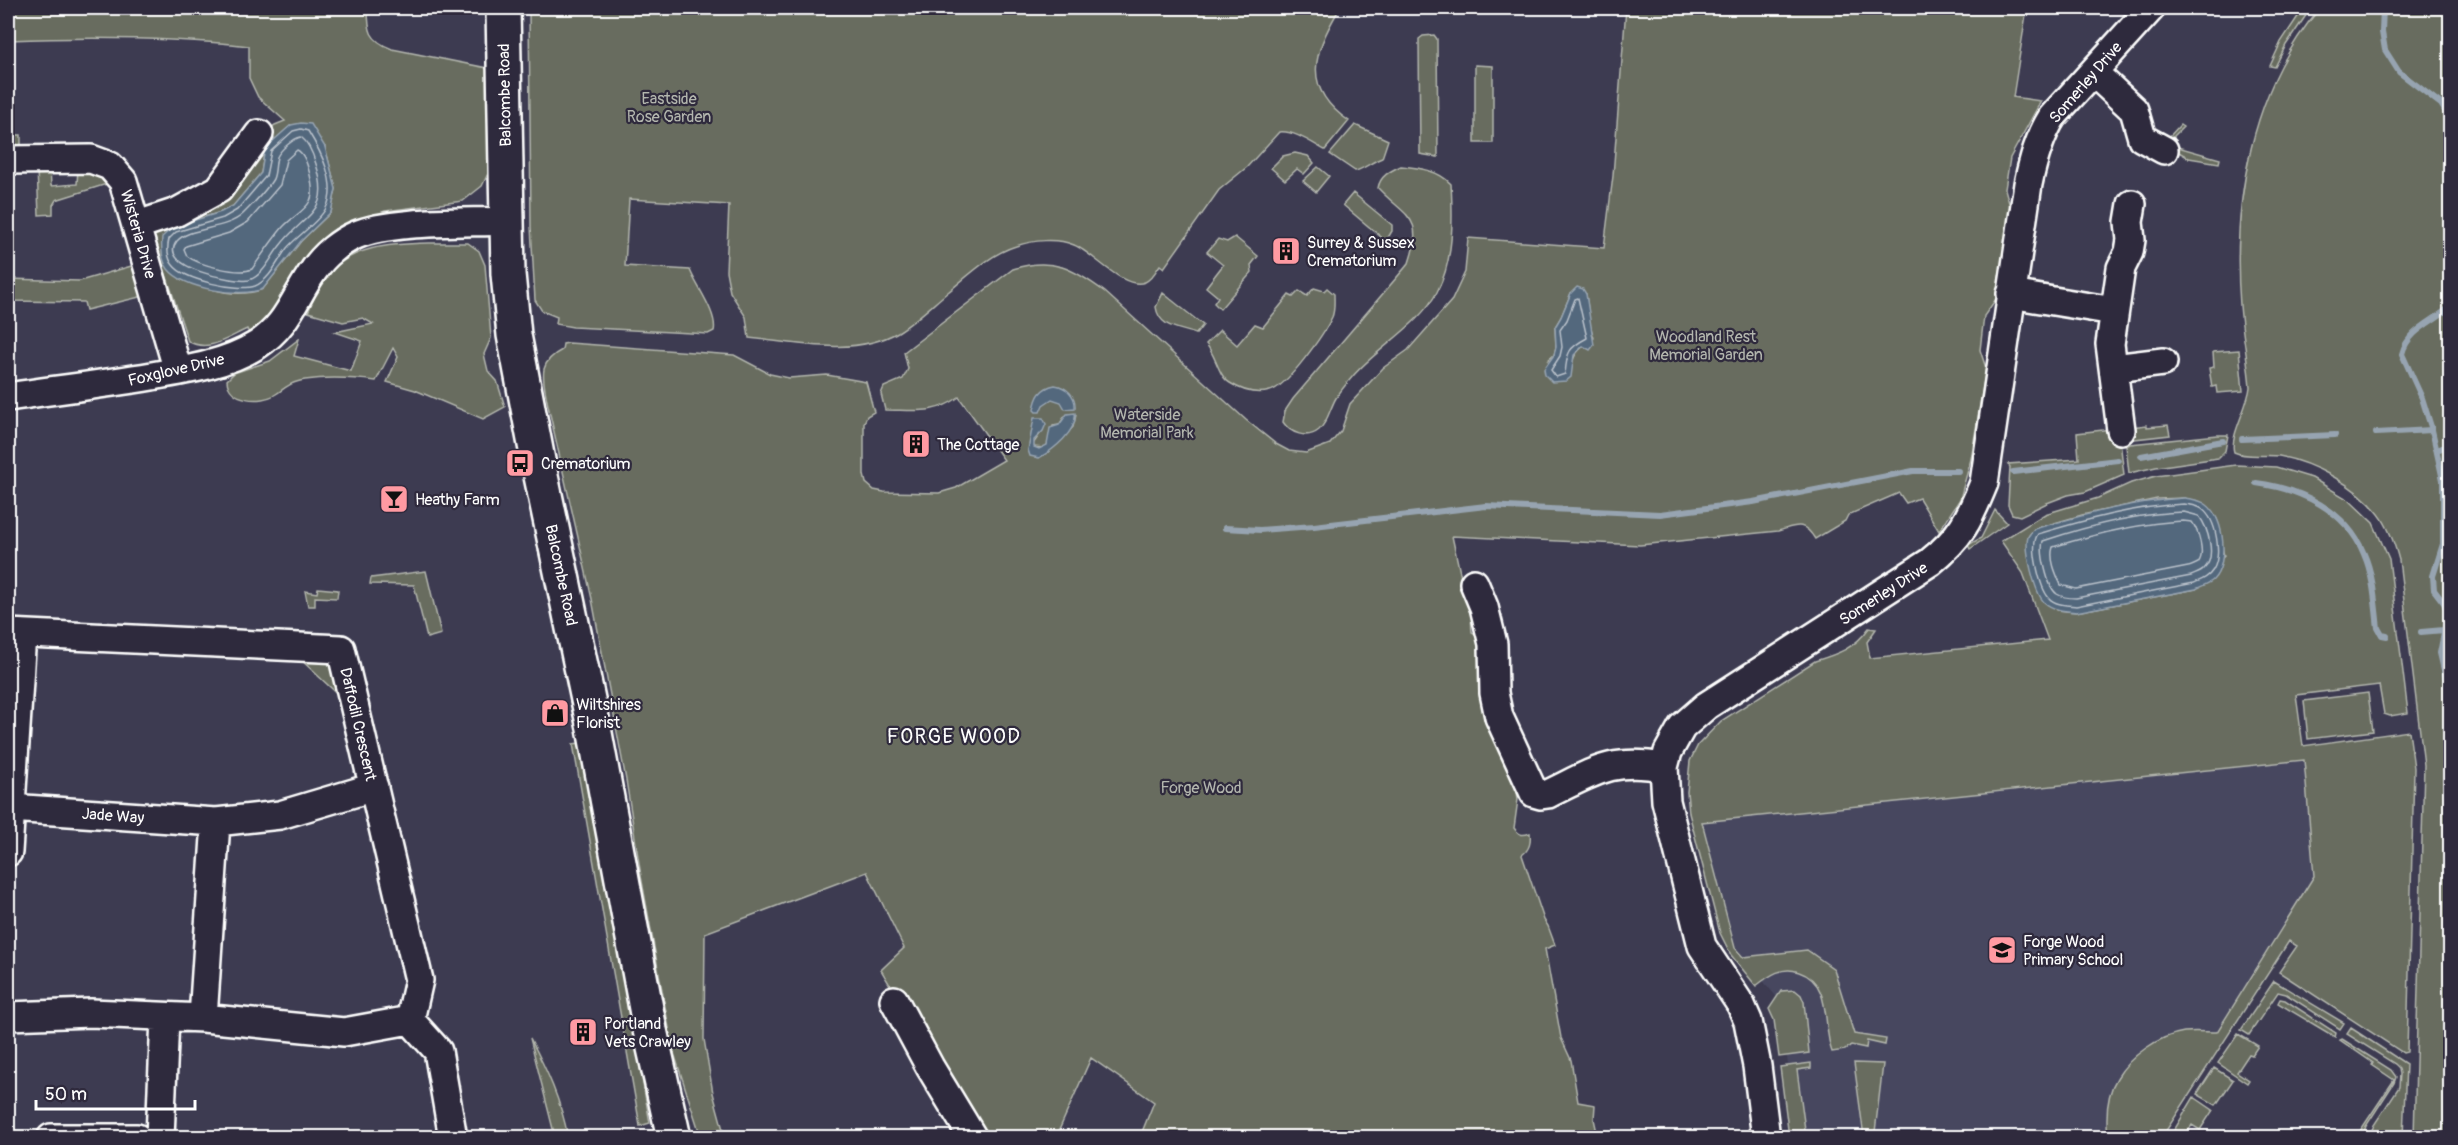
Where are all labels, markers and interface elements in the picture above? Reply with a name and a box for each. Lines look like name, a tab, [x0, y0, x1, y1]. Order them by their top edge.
street label: Somerley Drive	[2045, 38, 2127, 127]
street label: Balcombe Road	[494, 43, 516, 147]
park label: Eastside Rose Garden	[627, 89, 711, 127]
street label: Wisteria Drive	[116, 187, 160, 281]
place label: Surrey & Sussex Crematorium	[1307, 233, 1415, 271]
building icon: Surrey & Sussex Crematorium	[1270, 235, 1302, 267]
park label: Woodland Rest Memorial Garden	[1649, 327, 1763, 365]
street label: Foxglove Drive	[126, 349, 227, 391]
park label: Waterside Memorial Park	[1100, 405, 1194, 443]
building icon: The Cottage	[900, 428, 932, 460]
place label: The Cottage	[937, 435, 1020, 455]
bus stop icon: Crematorium	[504, 447, 536, 479]
place label: Crematorium	[541, 454, 631, 474]
bar icon: Heathy Farm	[378, 483, 410, 515]
place label: Heathy Farm	[415, 490, 500, 510]
street label: Balcombe Road	[541, 523, 582, 628]
street label: Somerley Drive	[1836, 558, 1932, 630]
street label: Daffodil Crescent	[335, 666, 381, 783]
place label: Wiltshires Florist	[576, 695, 641, 733]
shop icon: Wiltshires Florist	[539, 697, 571, 729]
district label: FORGE WOOD	[887, 724, 1021, 749]
park label: Forge Wood	[1160, 778, 1242, 798]
street label: Jade Way	[81, 804, 145, 828]
place label: Forge Wood Primary School	[2023, 932, 2123, 970]
school or university icon: Forge Wood Primary School	[1986, 934, 2018, 966]
place label: Portland Vets Crawley	[604, 1014, 691, 1052]
building icon: Portland Vets Crawley	[567, 1016, 599, 1048]
scale bar	[36, 1073, 195, 1111]
text: 50 m	[45, 1083, 87, 1106]

